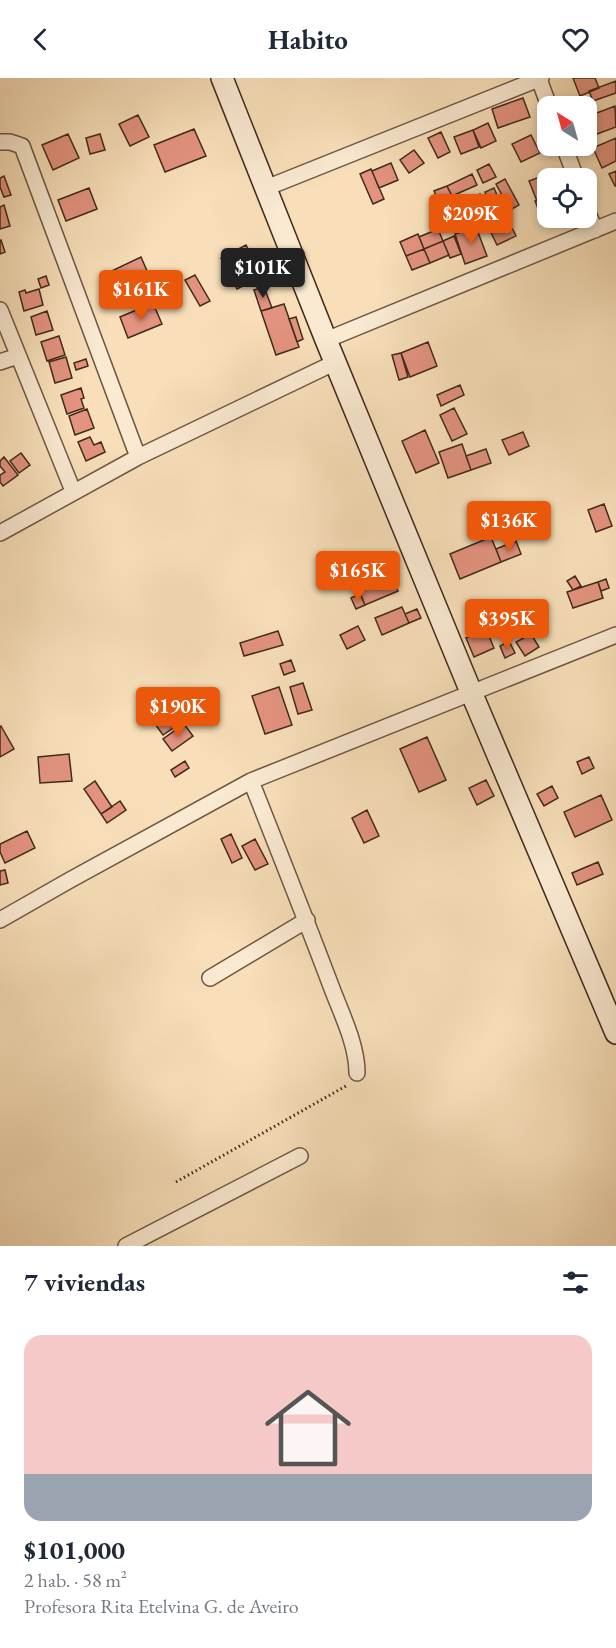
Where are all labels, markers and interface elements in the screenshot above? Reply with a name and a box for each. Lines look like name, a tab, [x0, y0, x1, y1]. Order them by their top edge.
text: Habito	[268, 22, 348, 57]
icon: back	[24, 23, 57, 56]
icon: heart	[559, 23, 592, 56]
north arrow	[537, 96, 597, 156]
map controls	[537, 96, 597, 228]
button: locate	[537, 168, 597, 228]
pin: $209K	[429, 194, 513, 245]
text: $209K	[443, 200, 499, 226]
pin: $101K	[221, 248, 305, 299]
text: $101K	[235, 254, 291, 280]
pin: $161K	[99, 270, 183, 321]
text: $161K	[113, 276, 169, 302]
pin: $136K	[467, 501, 551, 552]
text: $136K	[481, 507, 537, 533]
pin: $165K	[316, 551, 400, 602]
text: $165K	[330, 557, 386, 583]
pin: $395K	[465, 599, 549, 650]
text: $395K	[479, 605, 535, 631]
pin: $190K	[136, 687, 220, 738]
text: $190K	[150, 693, 206, 719]
text: 7 viviendas	[24, 1265, 145, 1299]
icon: filters	[559, 1266, 592, 1299]
icon: home	[254, 1374, 362, 1482]
text: $101,000	[24, 1533, 125, 1567]
text: 2 hab. · 58 m²	[24, 1567, 127, 1593]
text: Profesora Rita Etelvina G. de Aveiro	[24, 1593, 299, 1619]

